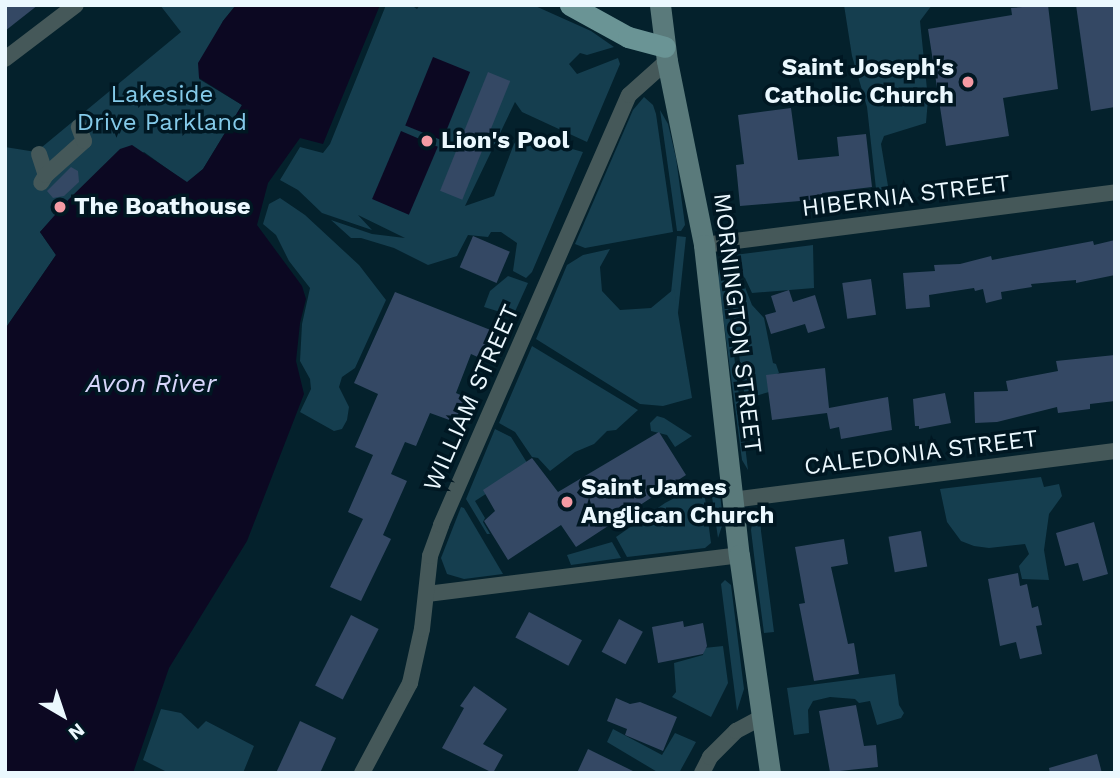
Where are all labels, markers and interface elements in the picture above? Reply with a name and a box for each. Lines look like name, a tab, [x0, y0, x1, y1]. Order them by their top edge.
place label: Saint Joseph's Catholic Church	[764, 54, 954, 110]
marker: Saint Joseph's Catholic Church	[960, 74, 976, 90]
park label: Lakeside Drive Parkland	[77, 81, 247, 137]
place label: Lion's Pool	[441, 127, 569, 155]
marker: Lion's Pool	[419, 133, 435, 149]
street label: HIBERNIA STREET	[800, 169, 1012, 223]
street label: MORNINGTON STREET	[707, 191, 767, 455]
place label: The Boathouse	[74, 193, 251, 221]
marker: The Boathouse	[52, 199, 68, 215]
street label: WILLIAM STREET	[418, 300, 526, 496]
water label: Avon River	[86, 368, 216, 400]
street label: CALEDONIA STREET	[802, 424, 1040, 482]
place label: Saint James Anglican Church	[581, 474, 774, 530]
marker: Saint James Anglican Church	[559, 494, 575, 510]
north arrow	[28, 680, 98, 750]
text: N	[64, 718, 89, 745]

